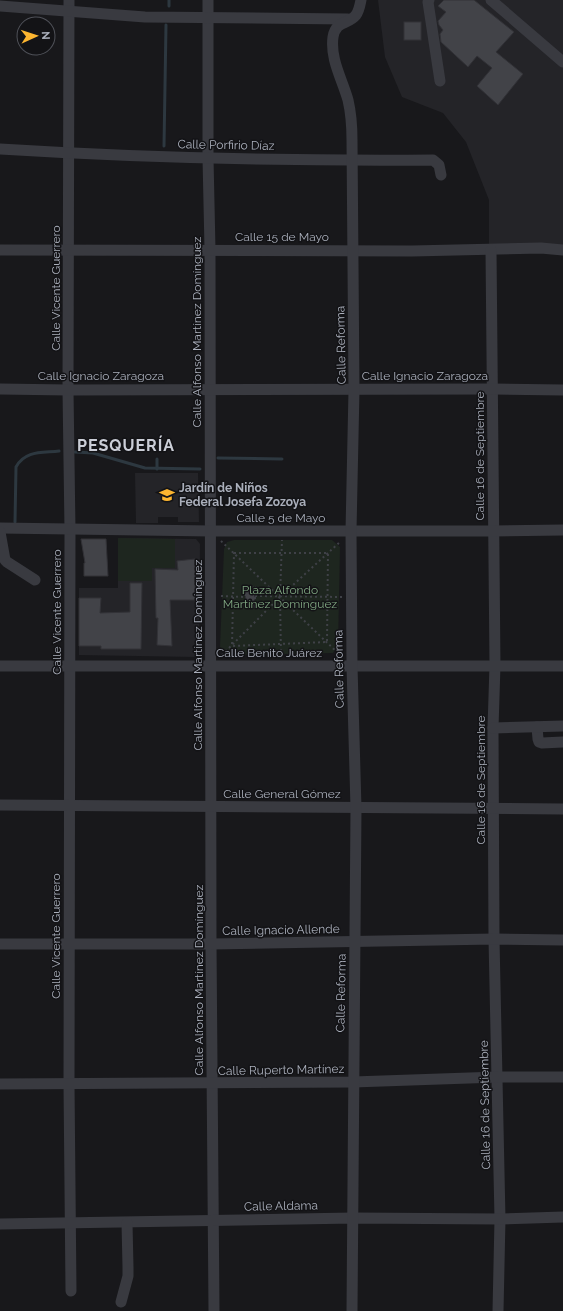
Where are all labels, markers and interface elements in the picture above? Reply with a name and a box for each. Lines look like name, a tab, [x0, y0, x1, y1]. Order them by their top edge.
north arrow	[16, 16, 56, 56]
text: N	[39, 31, 52, 40]
street label: Calle Porfirio Díaz	[177, 137, 275, 153]
street label: Calle Vicente Guerrero	[49, 225, 63, 351]
street label: Calle 15 de Mayo	[235, 230, 329, 244]
street label: Calle Alfonso Martínez Domínguez	[190, 236, 204, 427]
street label: Calle Reforma	[333, 306, 349, 384]
street label: Calle Ignacio Zaragoza	[38, 369, 164, 383]
street label: Calle Ignacio Zaragoza	[362, 369, 488, 383]
street label: Calle 16 de Septiembre	[473, 391, 487, 521]
district label: PESQUERÍA	[77, 435, 175, 455]
place label: Jardín de Niños Federal Josefa Zozoya	[179, 481, 306, 509]
school or university icon: Jardín de Niños Federal Josefa Zozoya	[158, 486, 176, 504]
street label: Calle 5 de Mayo	[237, 511, 325, 525]
street label: Calle Vicente Guerrero	[50, 549, 64, 675]
street label: Calle Alfonso Martínez Domínguez	[191, 559, 205, 750]
park label: Plaza Alfondo Martínez Domínguez	[223, 583, 337, 611]
street label: Calle Reforma	[331, 630, 347, 708]
street label: Calle Benito Juárez	[216, 646, 322, 660]
street label: Calle 16 de Septiembre	[474, 715, 488, 845]
street label: Calle General Gómez	[223, 787, 341, 801]
street label: Calle Vicente Guerrero	[49, 873, 63, 999]
street label: Calle Alfonso Martínez Domínguez	[192, 884, 206, 1075]
street label: Calle Ignacio Allende	[222, 922, 340, 938]
street label: Calle Reforma	[333, 954, 349, 1032]
street label: Calle 16 de Septiembre	[477, 1040, 493, 1170]
street label: Calle Ruperto Martínez	[218, 1062, 345, 1078]
street label: Calle Aldama	[244, 1198, 318, 1214]

